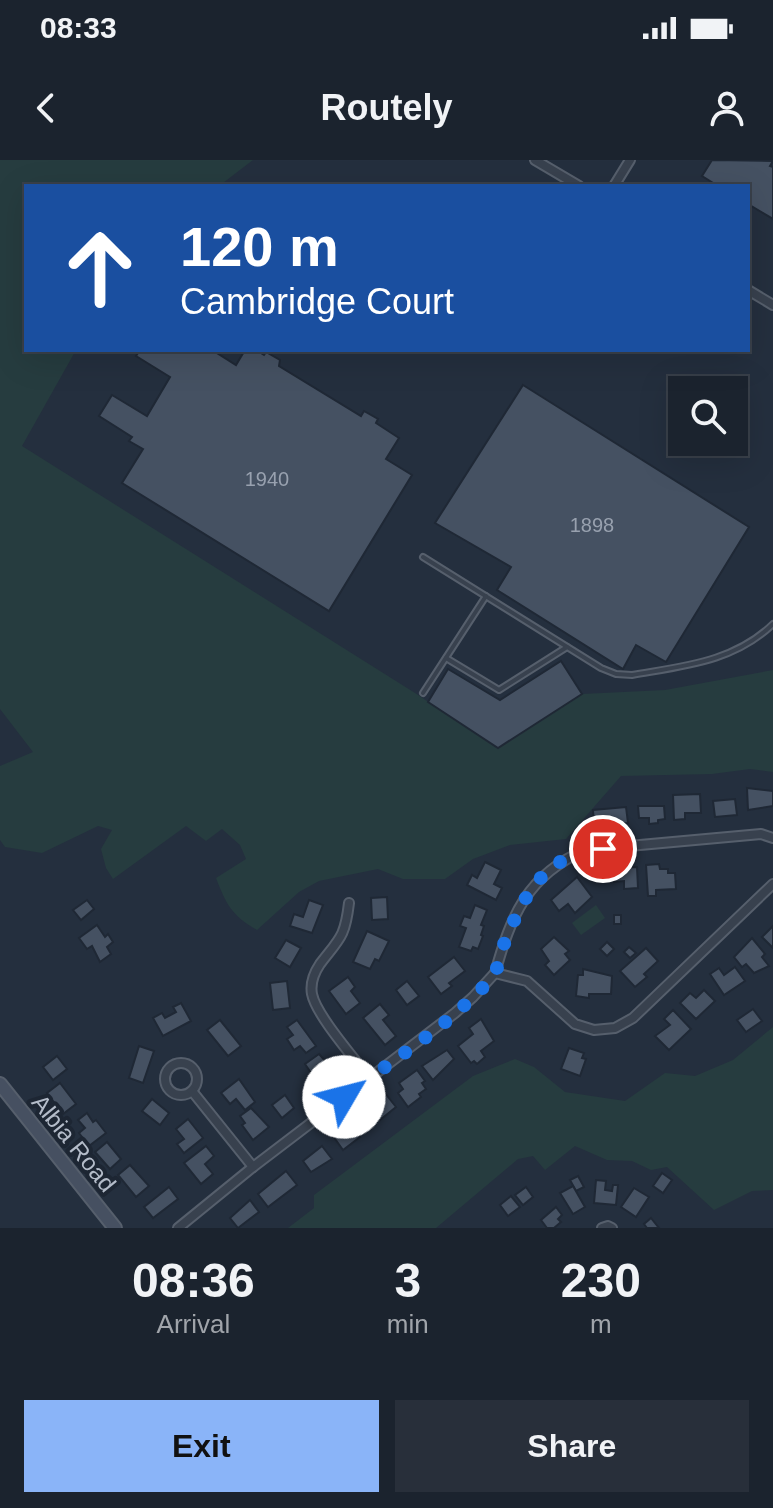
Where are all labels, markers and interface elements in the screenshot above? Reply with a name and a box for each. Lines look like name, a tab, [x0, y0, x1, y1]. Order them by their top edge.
text: 08:33	[40, 11, 117, 44]
icon: back	[24, 86, 68, 130]
icon: person	[705, 86, 749, 130]
text: Routely	[320, 87, 453, 128]
text: 120 m	[180, 215, 339, 278]
icon: ahead	[48, 216, 152, 320]
text: Cambridge Court	[180, 281, 454, 322]
map controls	[668, 376, 748, 456]
button: search	[668, 376, 748, 456]
house number: 1940	[245, 468, 289, 490]
house number: 1898	[570, 514, 614, 536]
pin	[569, 815, 637, 883]
icon: arrive	[581, 827, 625, 871]
position arrow	[302, 1055, 386, 1139]
street label: Albia Road	[27, 1089, 121, 1197]
text: 08:36	[132, 1254, 255, 1307]
text: 3	[394, 1254, 421, 1307]
text: 230	[561, 1254, 641, 1307]
text: Arrival	[157, 1309, 230, 1339]
text: min	[387, 1309, 429, 1339]
text: m	[590, 1309, 612, 1339]
button: Exit	[24, 1400, 379, 1492]
button: Share	[395, 1400, 749, 1492]

